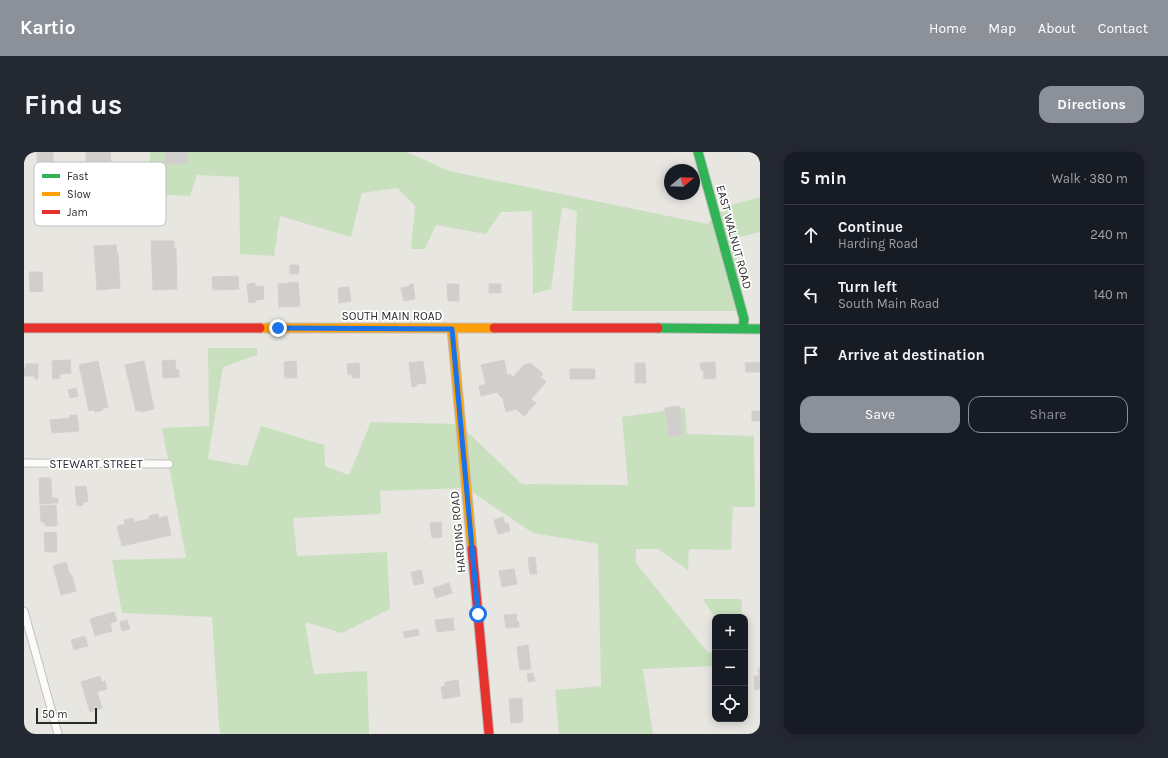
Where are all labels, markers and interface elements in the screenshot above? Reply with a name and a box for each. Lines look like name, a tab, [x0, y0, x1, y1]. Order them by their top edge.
text: Kartio	[20, 17, 75, 39]
text: Home	[929, 20, 966, 37]
text: Map	[988, 20, 1016, 37]
text: About	[1038, 20, 1076, 37]
text: Contact	[1098, 20, 1148, 37]
button: Directions	[1039, 86, 1144, 123]
text: Find us	[24, 88, 123, 121]
legend	[34, 162, 166, 226]
north arrow	[664, 164, 700, 200]
text: 5 min	[800, 168, 847, 188]
text: Fast	[67, 170, 88, 183]
text: Walk · 380 m	[1052, 171, 1128, 186]
street label: EAST WALNUT ROAD	[713, 183, 755, 291]
text: Slow	[67, 188, 91, 201]
text: Jam	[67, 206, 88, 219]
text: Continue	[838, 218, 903, 236]
icon: ahead	[800, 224, 822, 246]
text: 240 m	[1090, 227, 1128, 242]
text: Harding Road	[838, 236, 918, 251]
text: Turn left	[838, 278, 897, 296]
icon: left	[800, 284, 822, 306]
text: 140 m	[1093, 287, 1128, 302]
text: South Main Road	[838, 296, 940, 311]
street label: SOUTH MAIN ROAD	[341, 309, 443, 323]
route end	[269, 319, 287, 337]
icon: arrive	[800, 344, 822, 366]
text: Arrive at destination	[838, 346, 985, 364]
button: Save	[800, 396, 960, 433]
button: Share	[968, 396, 1128, 433]
street label: STEWART STREET	[49, 457, 143, 471]
street label: HARDING ROAD	[447, 490, 469, 574]
route start	[469, 605, 487, 623]
map controls	[712, 614, 748, 722]
button: +	[712, 614, 748, 650]
button: −	[712, 650, 748, 686]
button: locate	[712, 686, 748, 722]
scale bar	[36, 706, 97, 725]
text: 50 m	[42, 708, 68, 721]

